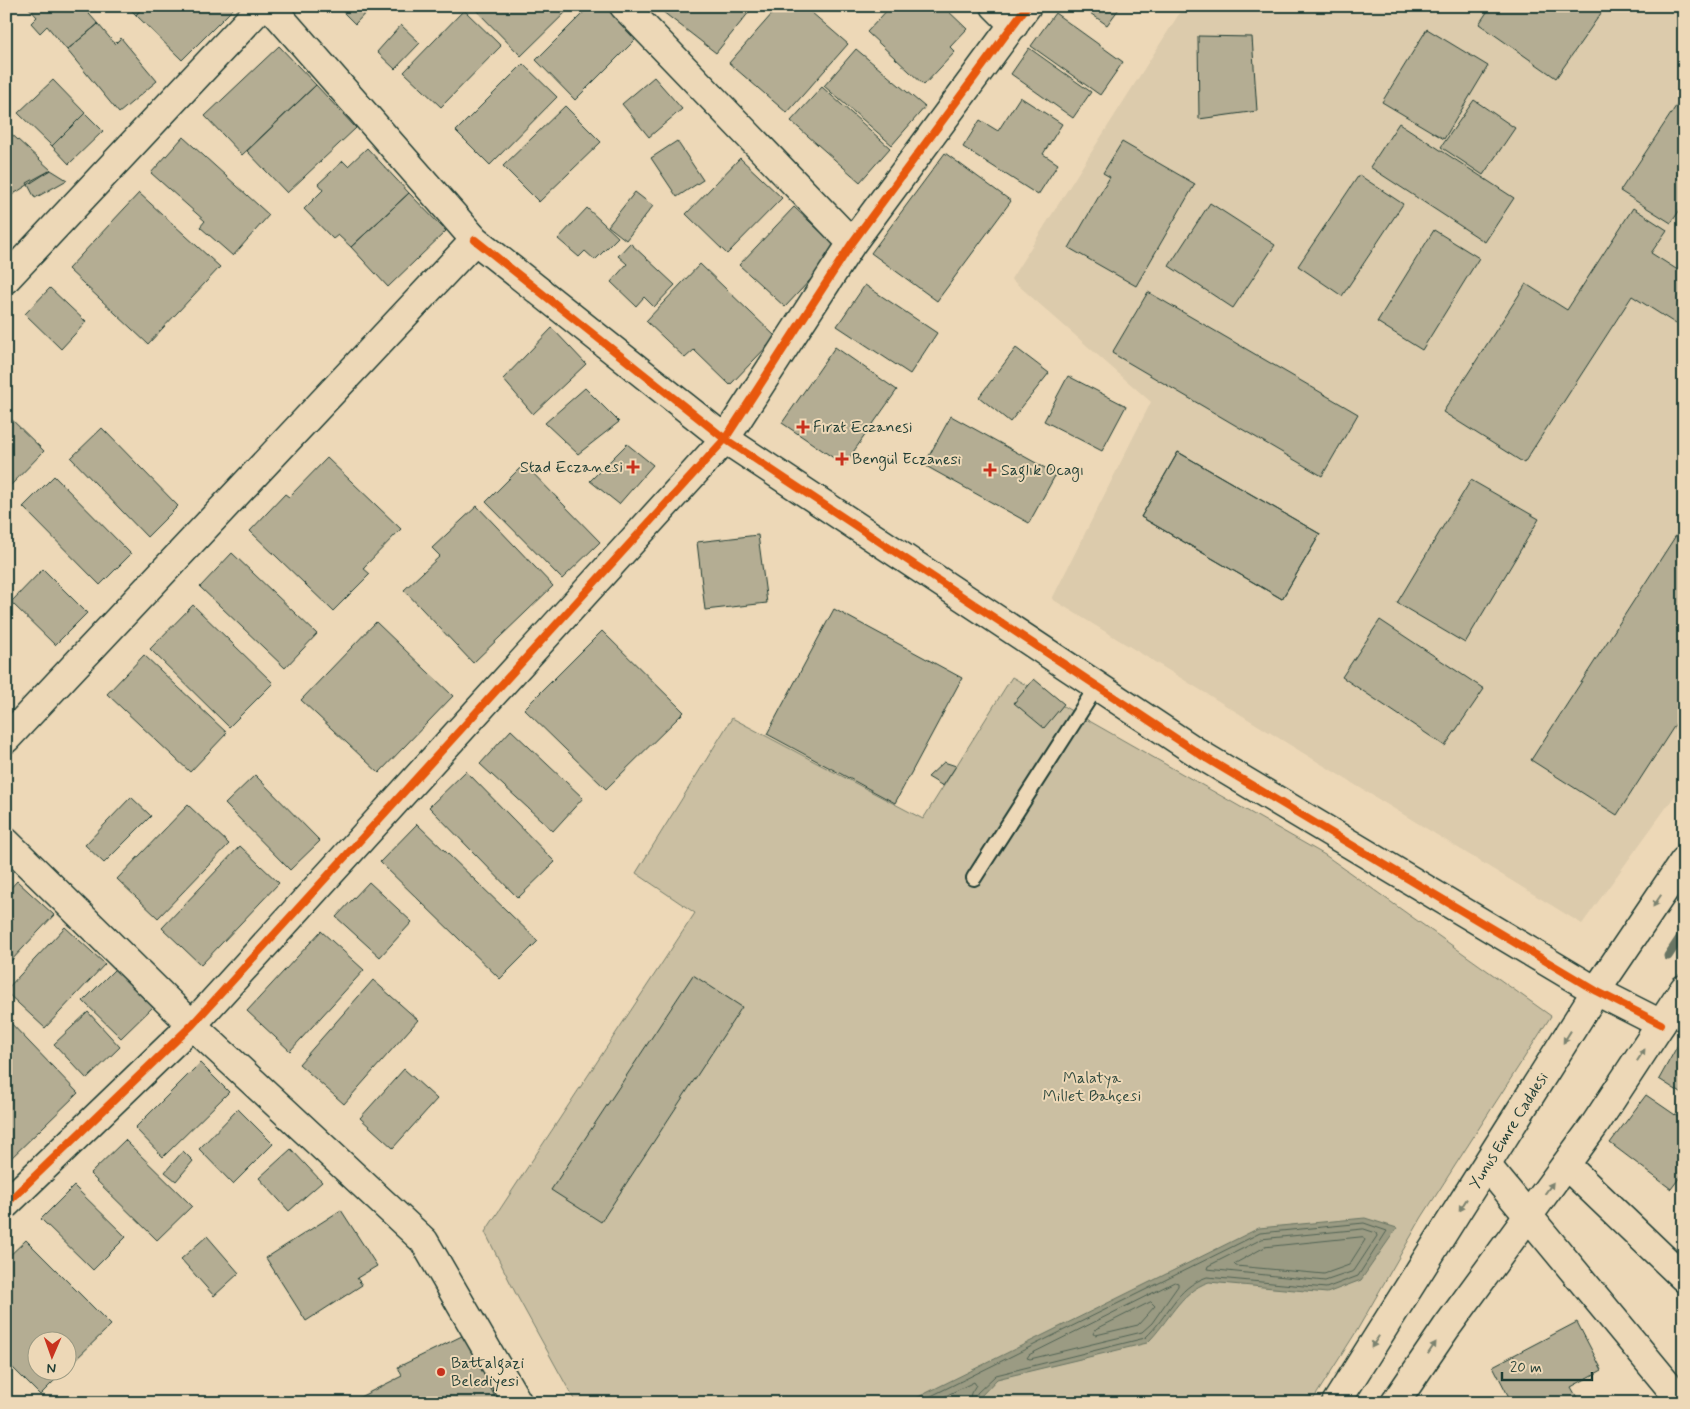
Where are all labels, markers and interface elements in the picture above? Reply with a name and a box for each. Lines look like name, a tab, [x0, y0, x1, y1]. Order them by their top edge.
place label: Fırat Eczanesi	[813, 417, 913, 438]
marker: Fırat Eczanesi	[797, 421, 809, 433]
place label: Bengül Eczanesi	[852, 449, 962, 471]
marker: Bengül Eczanesi	[836, 453, 848, 465]
place label: Stad Eczanesi	[520, 457, 623, 478]
place label: Saglık Ocagı	[1001, 460, 1084, 482]
marker: Stad Eczanesi	[627, 461, 639, 473]
marker: Saglık Ocagı	[983, 463, 997, 477]
one-way arrow	[1652, 895, 1661, 908]
one-way arrow	[1563, 1031, 1572, 1044]
one-way arrow	[1636, 1048, 1646, 1061]
park label: Malatya Millet Bahçesi	[1043, 1068, 1141, 1107]
street label: Yunus Emre Caddesi	[1465, 1068, 1554, 1193]
one-way arrow	[1544, 1181, 1554, 1195]
one-way arrow	[1458, 1198, 1467, 1211]
north arrow	[28, 1332, 78, 1382]
one-way arrow	[1371, 1335, 1380, 1348]
one-way arrow	[1428, 1341, 1437, 1354]
scale bar	[1502, 1349, 1592, 1381]
place label: Battalgazi Belediyesi	[451, 1353, 524, 1392]
text: 20 m	[1510, 1358, 1542, 1378]
text: N	[47, 1359, 57, 1377]
marker: Battalgazi Belediyesi	[435, 1366, 447, 1378]

